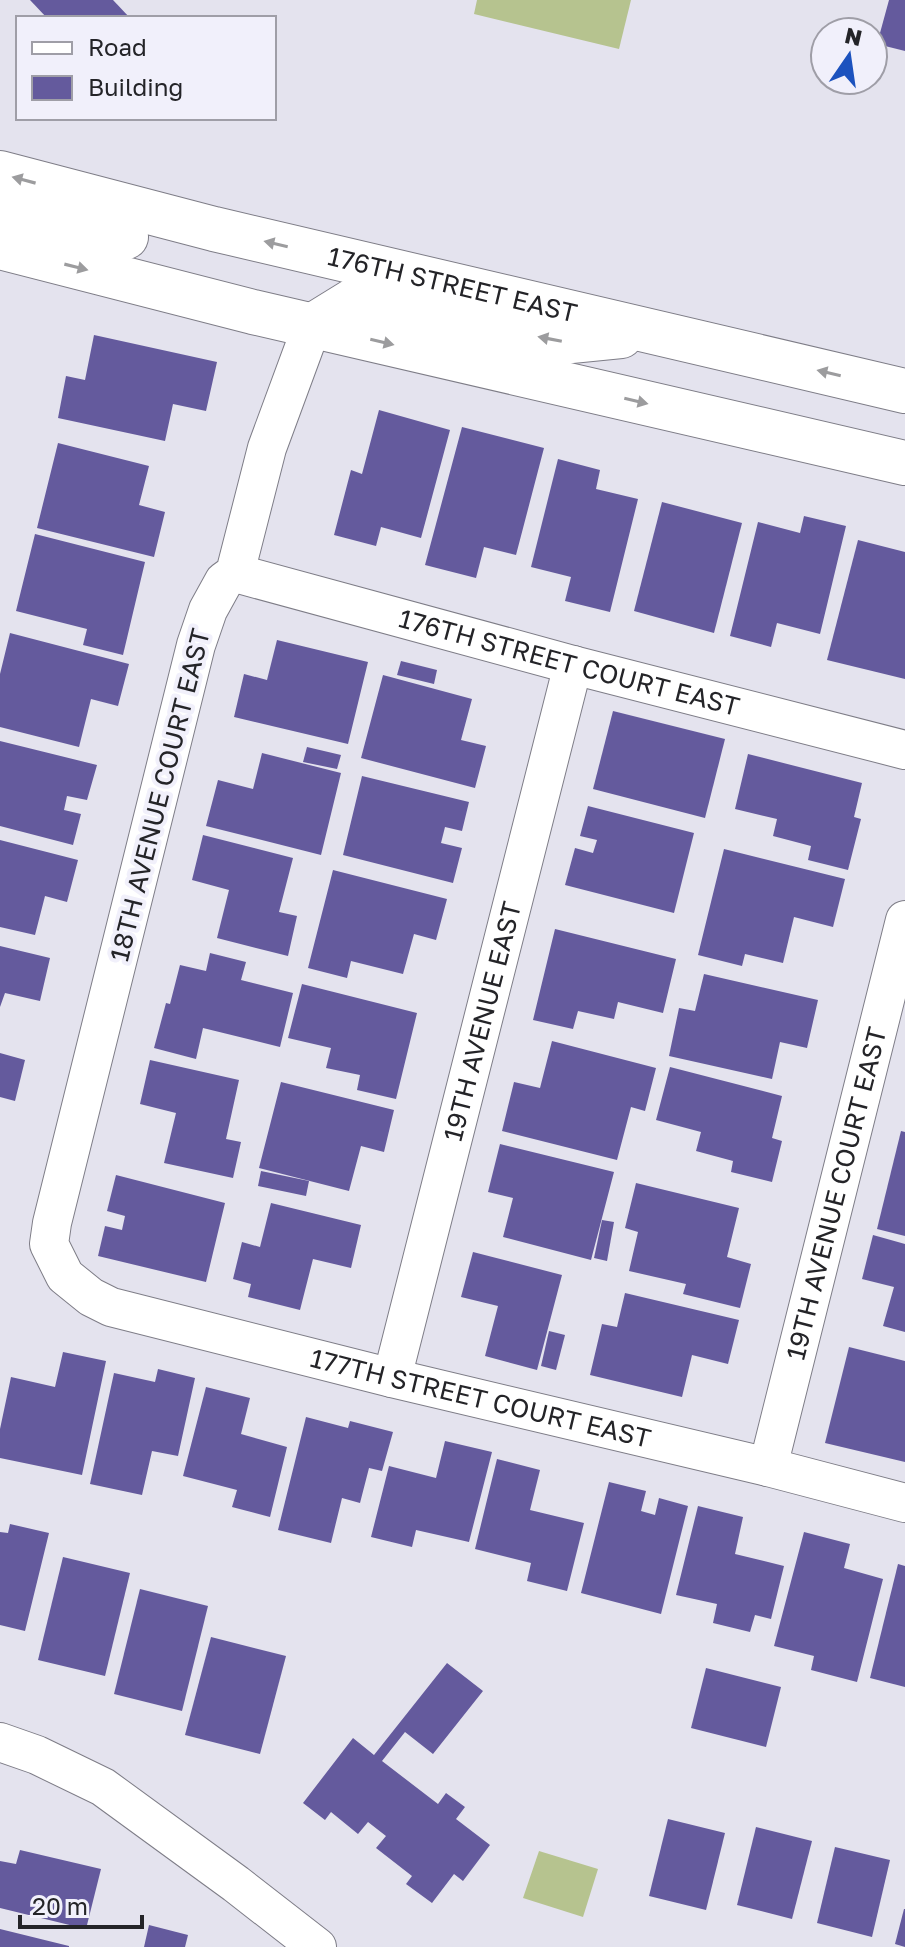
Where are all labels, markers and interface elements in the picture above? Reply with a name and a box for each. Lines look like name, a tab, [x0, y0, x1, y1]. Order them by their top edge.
legend	[16, 16, 276, 120]
north arrow	[809, 16, 889, 96]
text: N	[842, 21, 865, 51]
text: Road	[88, 32, 147, 61]
text: Building	[88, 72, 183, 101]
one-way arrow	[11, 173, 36, 185]
one-way arrow	[263, 237, 288, 250]
street label: 176TH STREET EAST	[325, 240, 580, 329]
one-way arrow	[63, 261, 88, 273]
one-way arrow	[537, 332, 562, 345]
one-way arrow	[370, 336, 395, 349]
one-way arrow	[816, 366, 841, 379]
one-way arrow	[623, 395, 648, 408]
street label: 176TH STREET COURT EAST	[396, 602, 743, 722]
street label: 18TH AVENUE COURT EAST	[103, 625, 216, 964]
street label: 19TH AVENUE EAST	[437, 898, 527, 1144]
street label: 19TH AVENUE COURT EAST	[779, 1024, 893, 1363]
street label: 177TH STREET COURT EAST	[307, 1342, 654, 1454]
scale bar	[20, 1879, 142, 1929]
text: 20 m	[32, 1891, 88, 1920]

